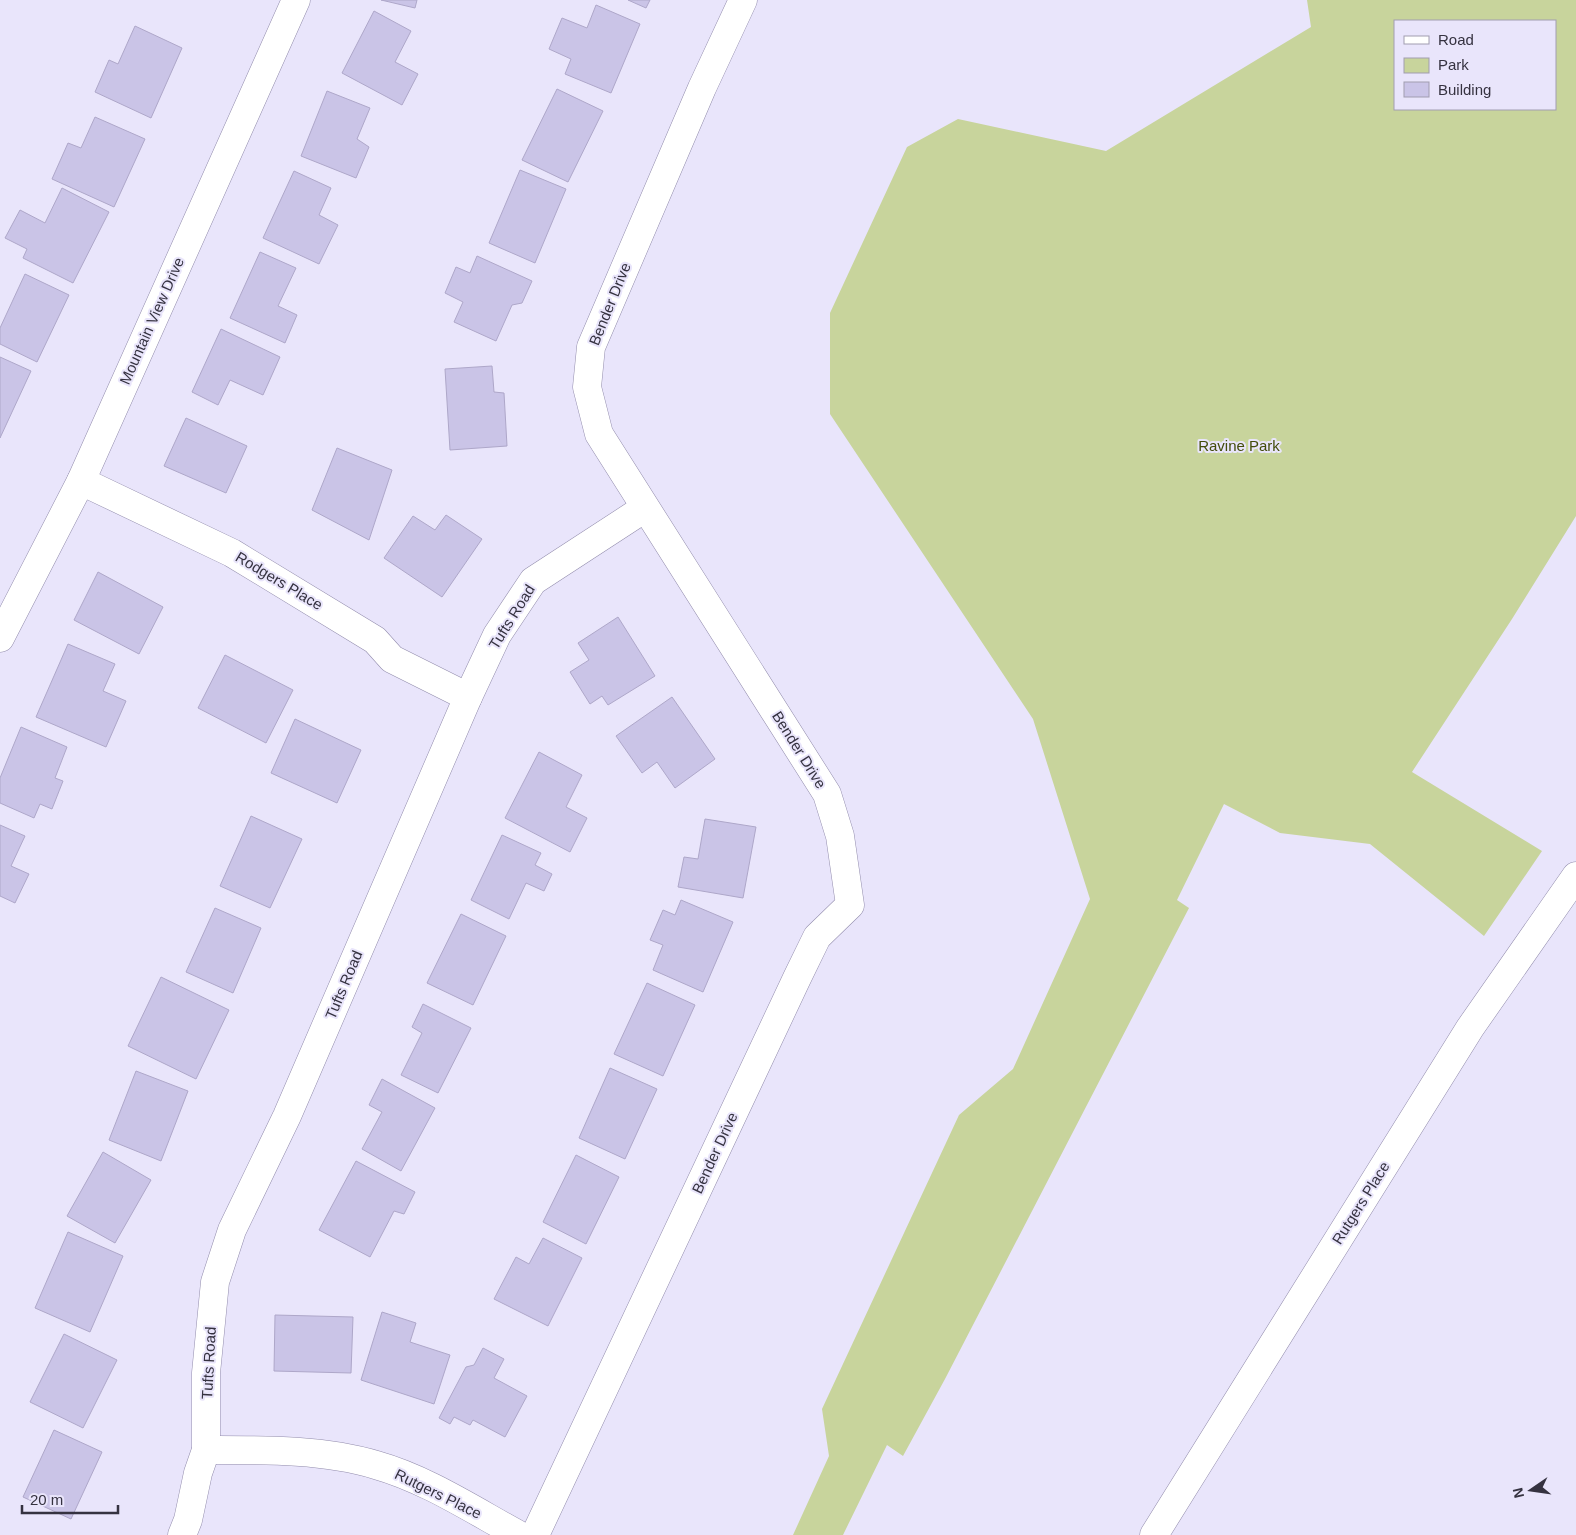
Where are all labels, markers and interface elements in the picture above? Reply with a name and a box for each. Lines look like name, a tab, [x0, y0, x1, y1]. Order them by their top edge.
legend	[1394, 20, 1556, 110]
text: Road	[1438, 31, 1474, 48]
text: Park	[1438, 56, 1469, 73]
text: Building	[1438, 81, 1491, 98]
street label: Mountain View Drive	[116, 255, 187, 387]
street label: Bender Drive	[585, 260, 634, 348]
park label: Ravine Park	[1198, 437, 1280, 454]
street label: Rodgers Place	[233, 548, 326, 613]
street label: Tufts Road	[485, 581, 538, 652]
street label: Bender Drive	[769, 708, 830, 791]
street label: Tufts Road	[321, 948, 366, 1022]
street label: Bender Drive	[688, 1110, 741, 1196]
street label: Rutgers Place	[1328, 1158, 1393, 1247]
street label: Tufts Road	[198, 1326, 219, 1400]
street label: Rutgers Place	[392, 1465, 484, 1522]
north arrow	[1506, 1465, 1556, 1515]
scale bar	[22, 1482, 119, 1514]
text: N	[1509, 1486, 1527, 1500]
text: 20 m	[30, 1491, 63, 1508]

